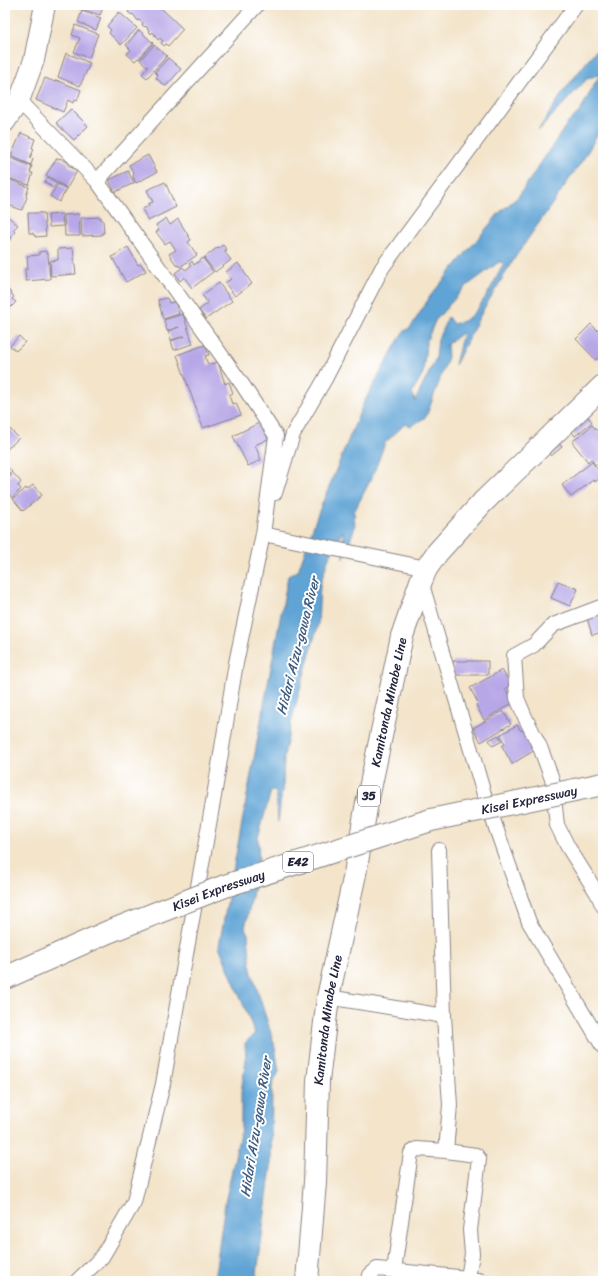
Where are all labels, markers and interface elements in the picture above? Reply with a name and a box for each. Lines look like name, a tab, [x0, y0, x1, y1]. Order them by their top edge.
water label: Hidari Aizu-gawa River	[269, 571, 328, 717]
street label: Kamitonda Minabe Line	[363, 635, 413, 769]
street label: Kisei Expressway	[479, 778, 579, 821]
road number: 35	[358, 786, 380, 806]
road number: E42	[283, 852, 313, 872]
street label: Kisei Expressway	[168, 862, 268, 917]
street label: Kamitonda Minabe Line	[306, 953, 348, 1086]
water label: Hidari Aizu-gawa River	[233, 1052, 280, 1199]

